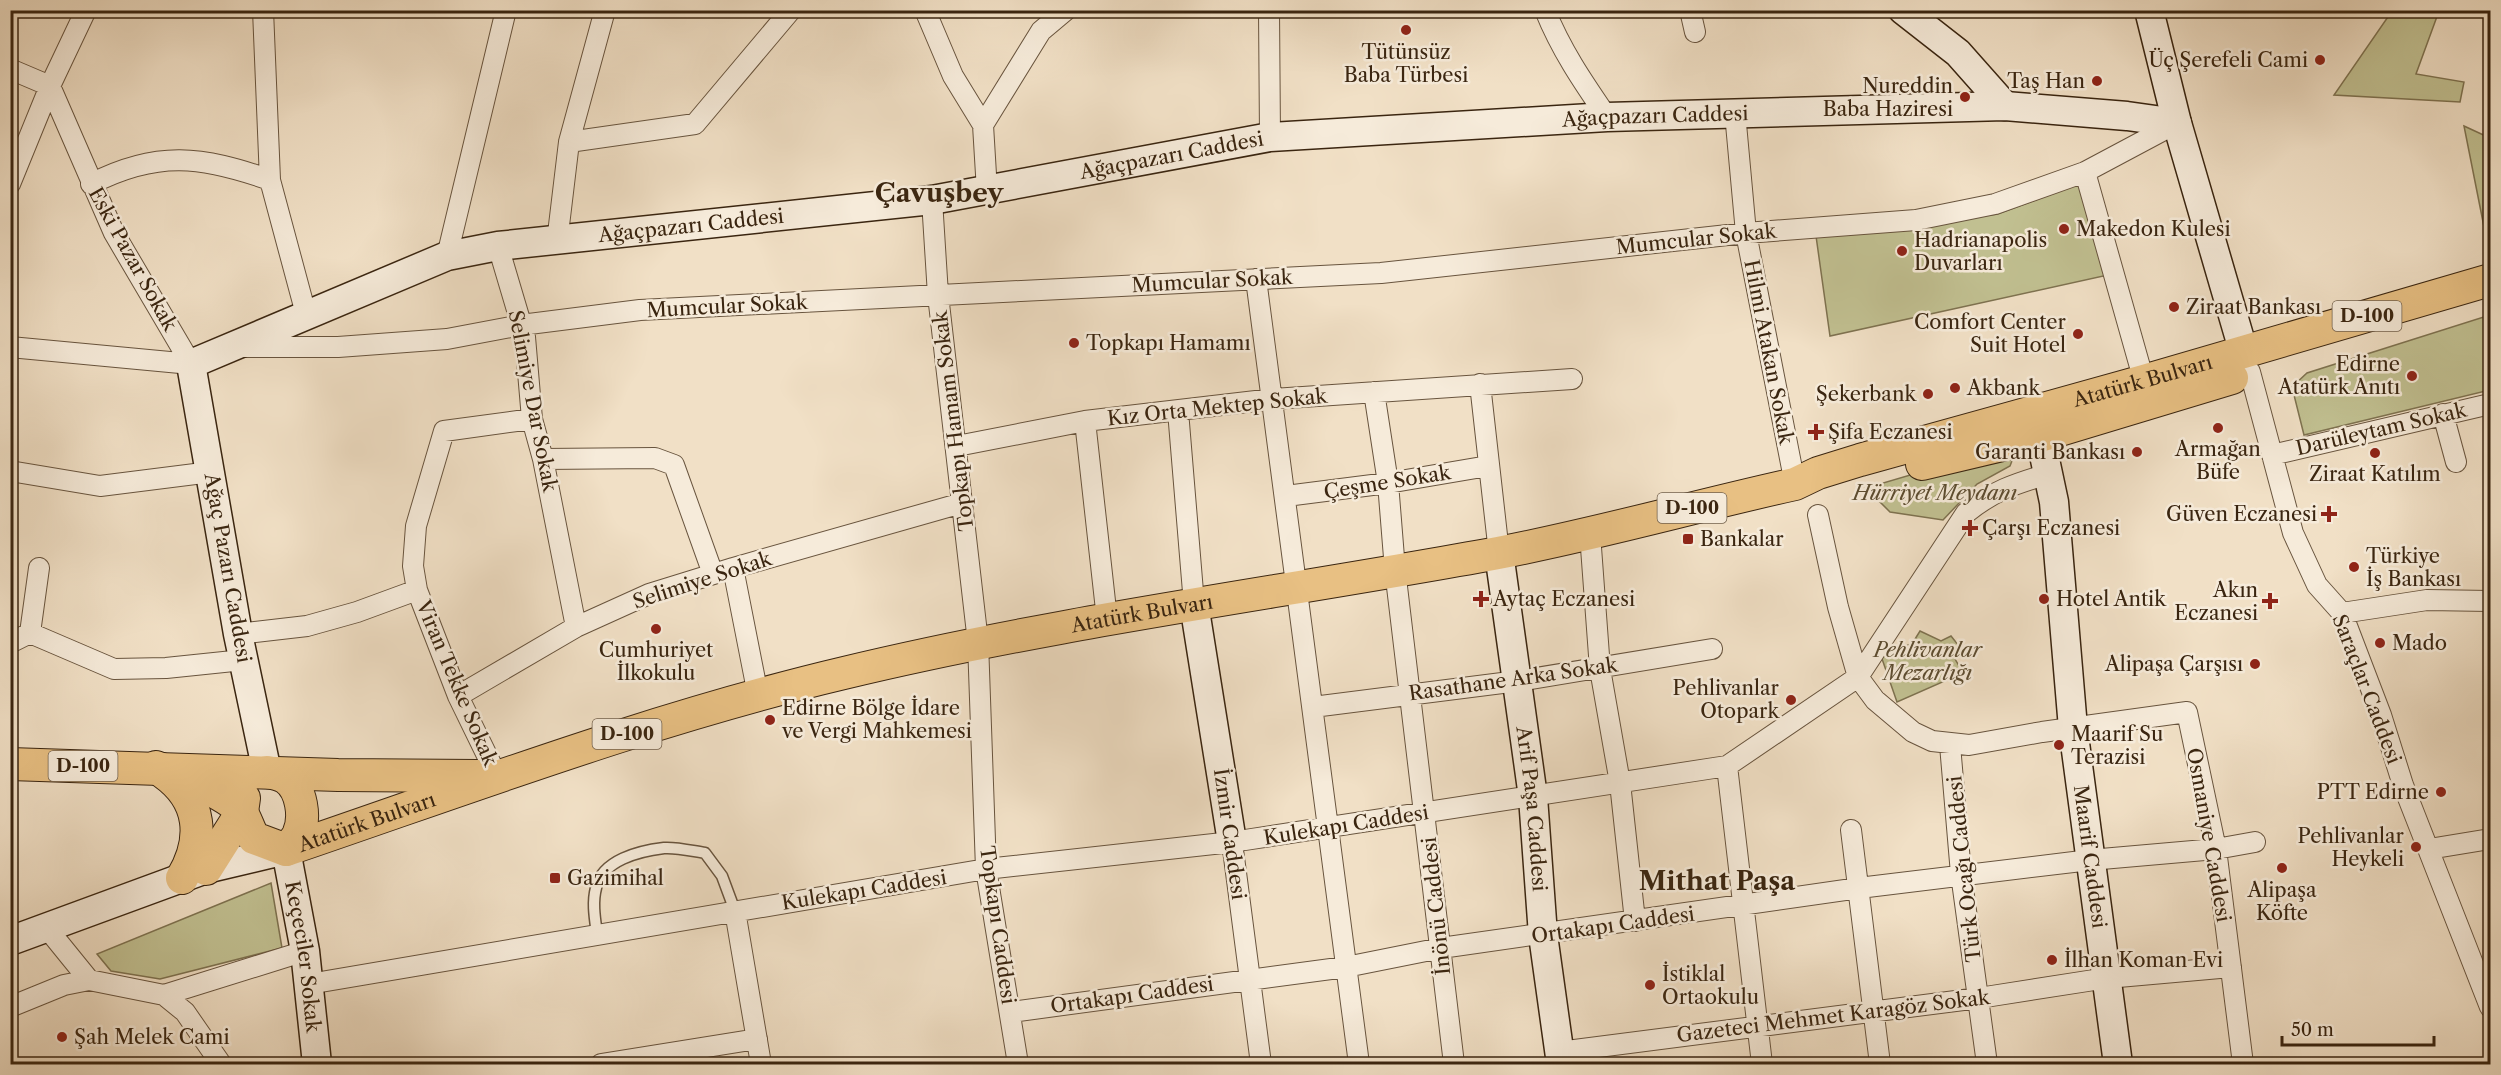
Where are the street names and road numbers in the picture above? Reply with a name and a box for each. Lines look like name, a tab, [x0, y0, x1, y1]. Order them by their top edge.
street label: Ağaçpazarı Caddesi	[1560, 101, 1749, 132]
street label: Ağaçpazarı Caddesi	[1077, 126, 1265, 184]
street label: Eski Pazar Sokak	[84, 183, 183, 336]
street label: Ağaçpazarı Caddesi	[596, 204, 785, 247]
street label: Mumcular Sokak	[1615, 219, 1779, 259]
street label: Hilmi Atakan Sokak	[1739, 258, 1799, 448]
street label: Mumcular Sokak	[1131, 265, 1294, 297]
street label: Mumcular Sokak	[646, 290, 809, 322]
road number: D-100	[2332, 301, 2402, 331]
street label: Selimiye Dar Sokak	[504, 308, 563, 495]
street label: Topkapı Hamam Sokak	[927, 308, 978, 532]
street label: Atatürk Bulvarı	[2069, 350, 2215, 412]
street label: Kız Orta Mektep Sokak	[1106, 383, 1330, 430]
street label: Darüleytam Sokak	[2293, 397, 2470, 460]
street label: Çeşme Sokak	[1322, 460, 1453, 504]
street label: Ağaç Pazarı Caddesi	[199, 470, 256, 665]
road number: D-100	[1658, 493, 1726, 523]
street label: Selimiye Sokak	[630, 546, 776, 614]
street label: Atatürk Bulvarı	[1068, 590, 1215, 638]
street label: Viran Tekke Sokak	[411, 596, 503, 771]
street label: Saraçlar Caddesi	[2327, 611, 2407, 767]
street label: Rasathane Arka Sokak	[1407, 652, 1620, 706]
road number: D-100	[592, 719, 662, 749]
street label: Arif Paşa Caddesi	[1511, 724, 1552, 892]
street label: Osmaniye Caddesi	[2182, 746, 2236, 924]
road number: D-100	[48, 751, 118, 781]
street label: İzmir Caddesi	[1209, 767, 1252, 901]
street label: Türk Ocağı Caddesi	[1942, 775, 1986, 963]
street label: Maarif Caddesi	[2069, 783, 2112, 930]
street label: Atatürk Bulvarı	[294, 787, 439, 857]
street label: Kulekapı Caddesi	[1262, 800, 1430, 850]
street label: İnönü Caddesi	[1416, 836, 1455, 976]
street label: Topkapı Caddesi	[975, 844, 1021, 1006]
street label: Kulekapı Caddesi	[780, 865, 948, 915]
street label: Keçeciler Sokak	[280, 879, 326, 1035]
street label: Ortakapı Caddesi	[1530, 902, 1696, 948]
street label: Ortakapı Caddesi	[1049, 972, 1215, 1018]
street label: Gazeteci Mehmet Karagöz Sokak	[1675, 985, 1992, 1047]

